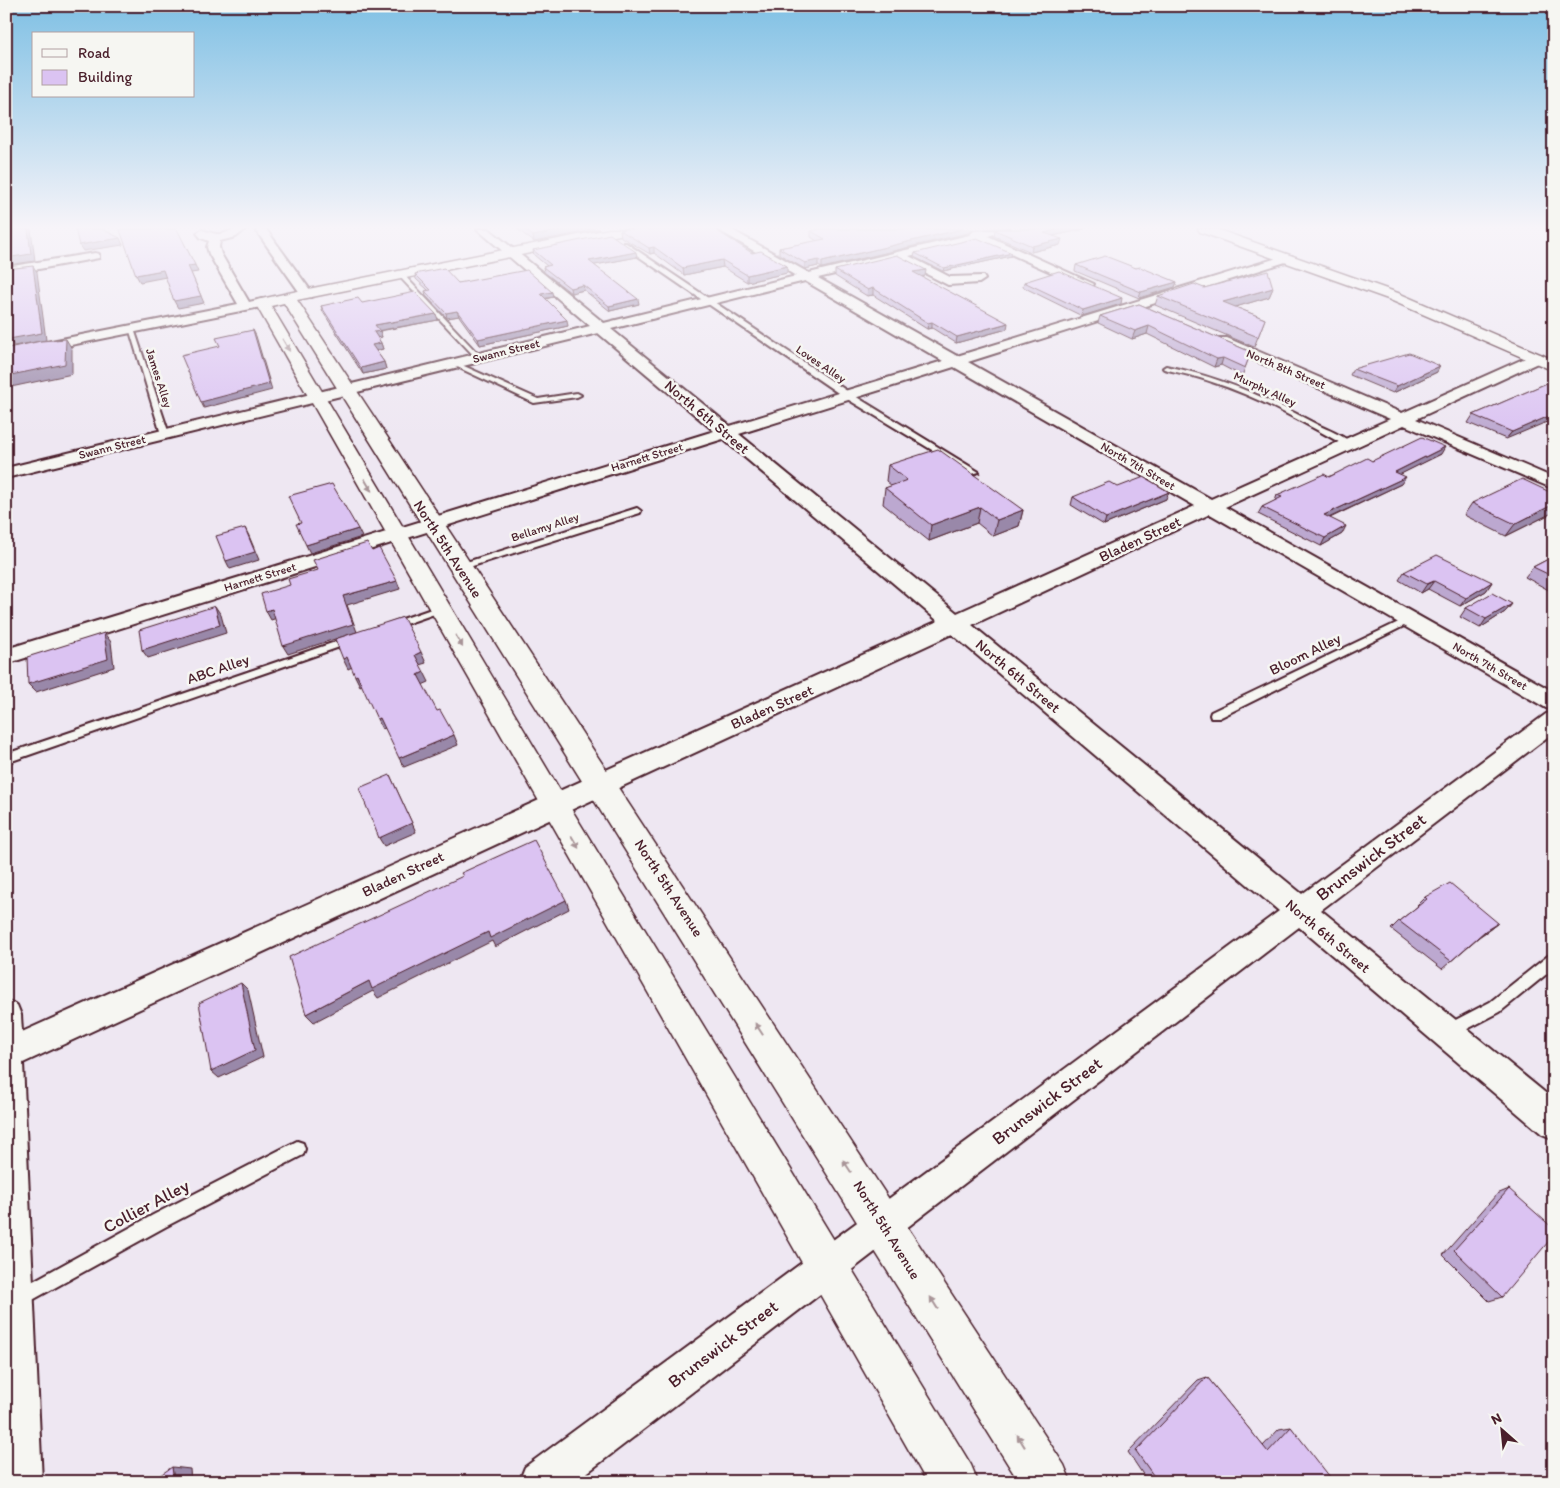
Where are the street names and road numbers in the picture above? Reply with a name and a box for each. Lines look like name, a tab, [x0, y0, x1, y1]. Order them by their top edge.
street label: Swann Street	[471, 336, 542, 366]
street label: Loves Alley	[793, 342, 849, 386]
street label: North 8th Street	[1244, 346, 1328, 392]
street label: James Alley	[143, 347, 175, 410]
street label: Murphy Alley	[1232, 368, 1299, 410]
street label: North 6th Street	[661, 376, 753, 458]
street label: Swann Street	[77, 432, 148, 462]
street label: Harnett Street	[609, 439, 685, 475]
street label: North 7th Street	[1098, 439, 1178, 493]
street label: North 5th Avenue	[410, 497, 486, 601]
street label: Bellamy Alley	[509, 509, 581, 545]
street label: Bladen Street	[1096, 512, 1184, 566]
street label: Harnett Street	[222, 559, 298, 595]
street label: Bloom Alley	[1266, 629, 1344, 679]
street label: North 6th Street	[972, 635, 1064, 717]
street label: North 7th Street	[1450, 639, 1530, 693]
street label: ABC Alley	[185, 650, 251, 688]
street label: Bladen Street	[728, 681, 816, 733]
street label: Brunswick Street	[1312, 808, 1431, 906]
street label: North 5th Avenue	[631, 836, 707, 940]
street label: Bladen Street	[359, 847, 447, 901]
street label: North 6th Street	[1282, 895, 1374, 977]
street label: Brunswick Street	[988, 1052, 1107, 1150]
street label: Collier Alley	[99, 1174, 193, 1238]
street label: North 5th Avenue	[849, 1177, 925, 1283]
street label: Brunswick Street	[664, 1295, 783, 1393]

